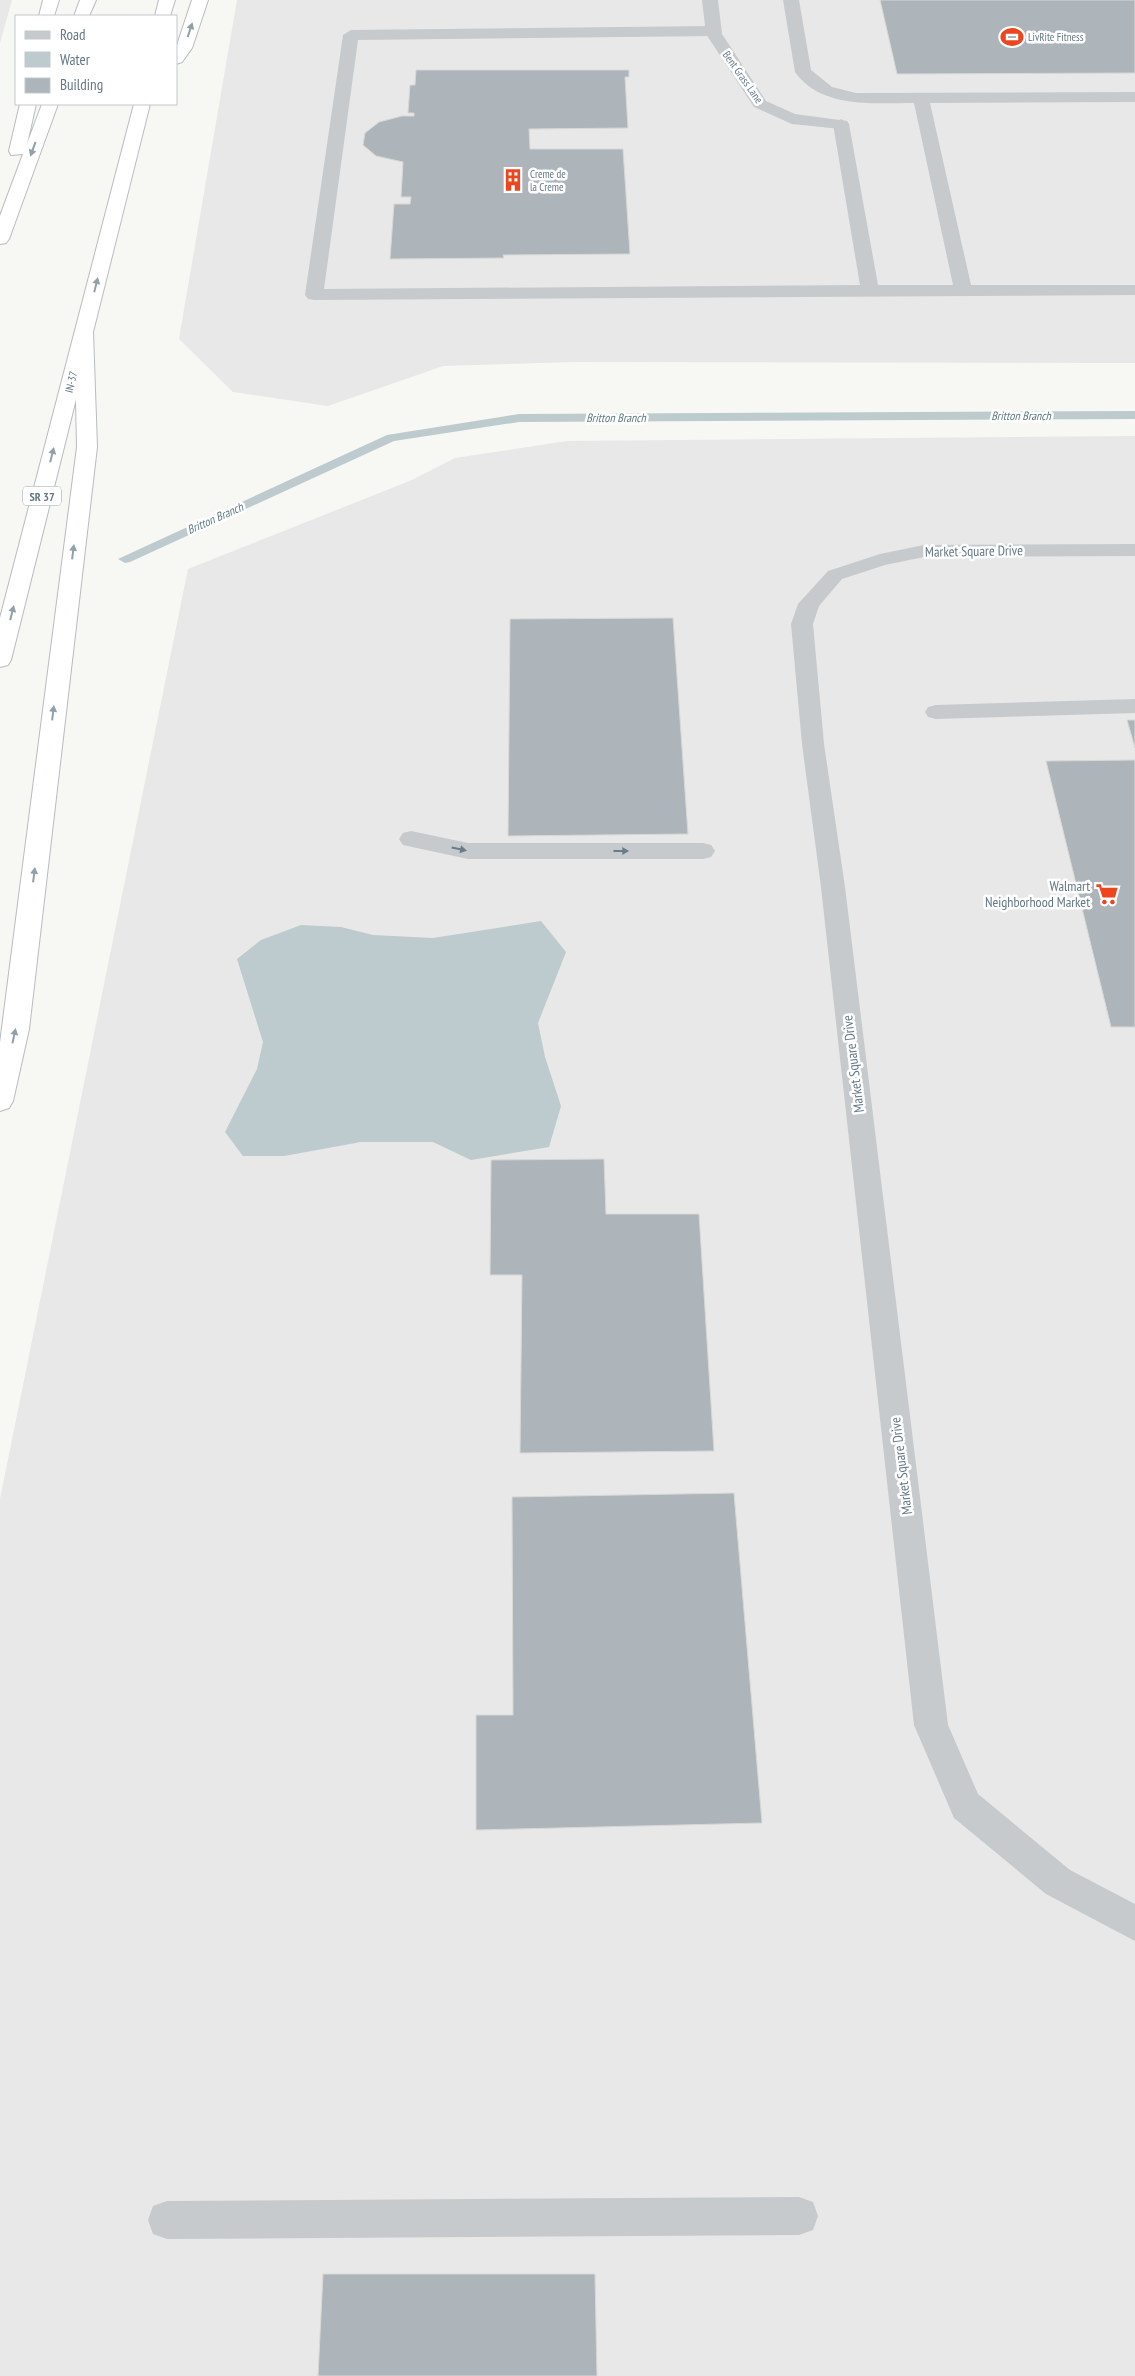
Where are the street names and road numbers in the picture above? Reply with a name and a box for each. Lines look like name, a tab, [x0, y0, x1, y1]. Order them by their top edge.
street label: Bent Grass Lane	[720, 48, 766, 106]
street label: IN-37	[62, 370, 80, 394]
road number: SR 37	[23, 486, 61, 506]
street label: Market Square Drive	[925, 541, 1023, 561]
street label: Market Square Drive	[838, 1014, 868, 1114]
street label: Market Square Drive	[886, 1416, 916, 1516]

